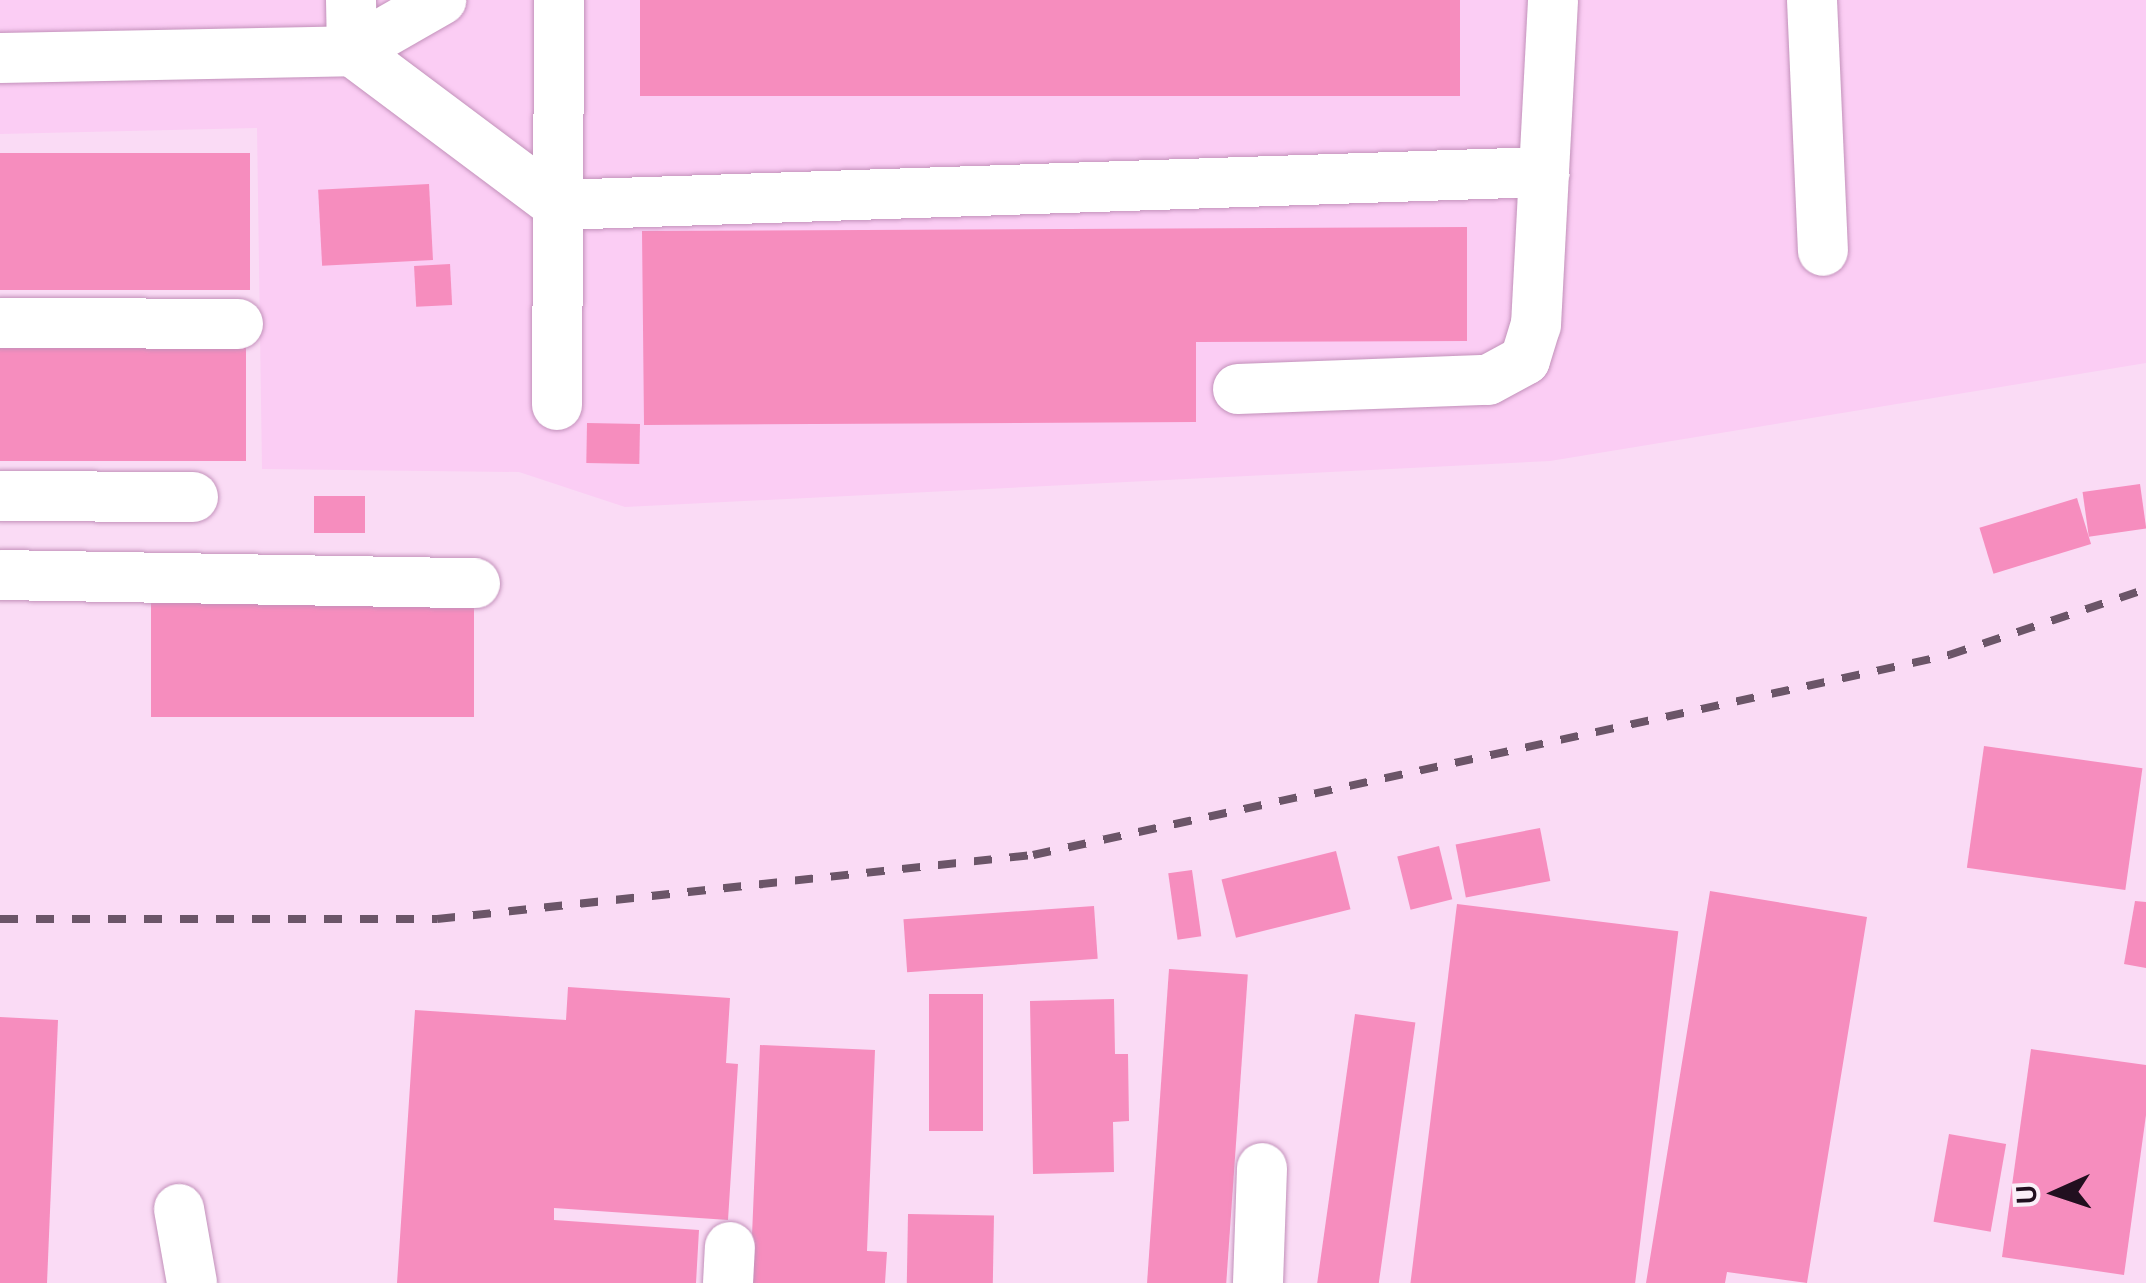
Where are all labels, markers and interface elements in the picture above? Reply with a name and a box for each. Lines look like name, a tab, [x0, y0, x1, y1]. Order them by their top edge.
north arrow	[2006, 1143, 2106, 1243]
text: U	[2008, 1184, 2045, 1205]

